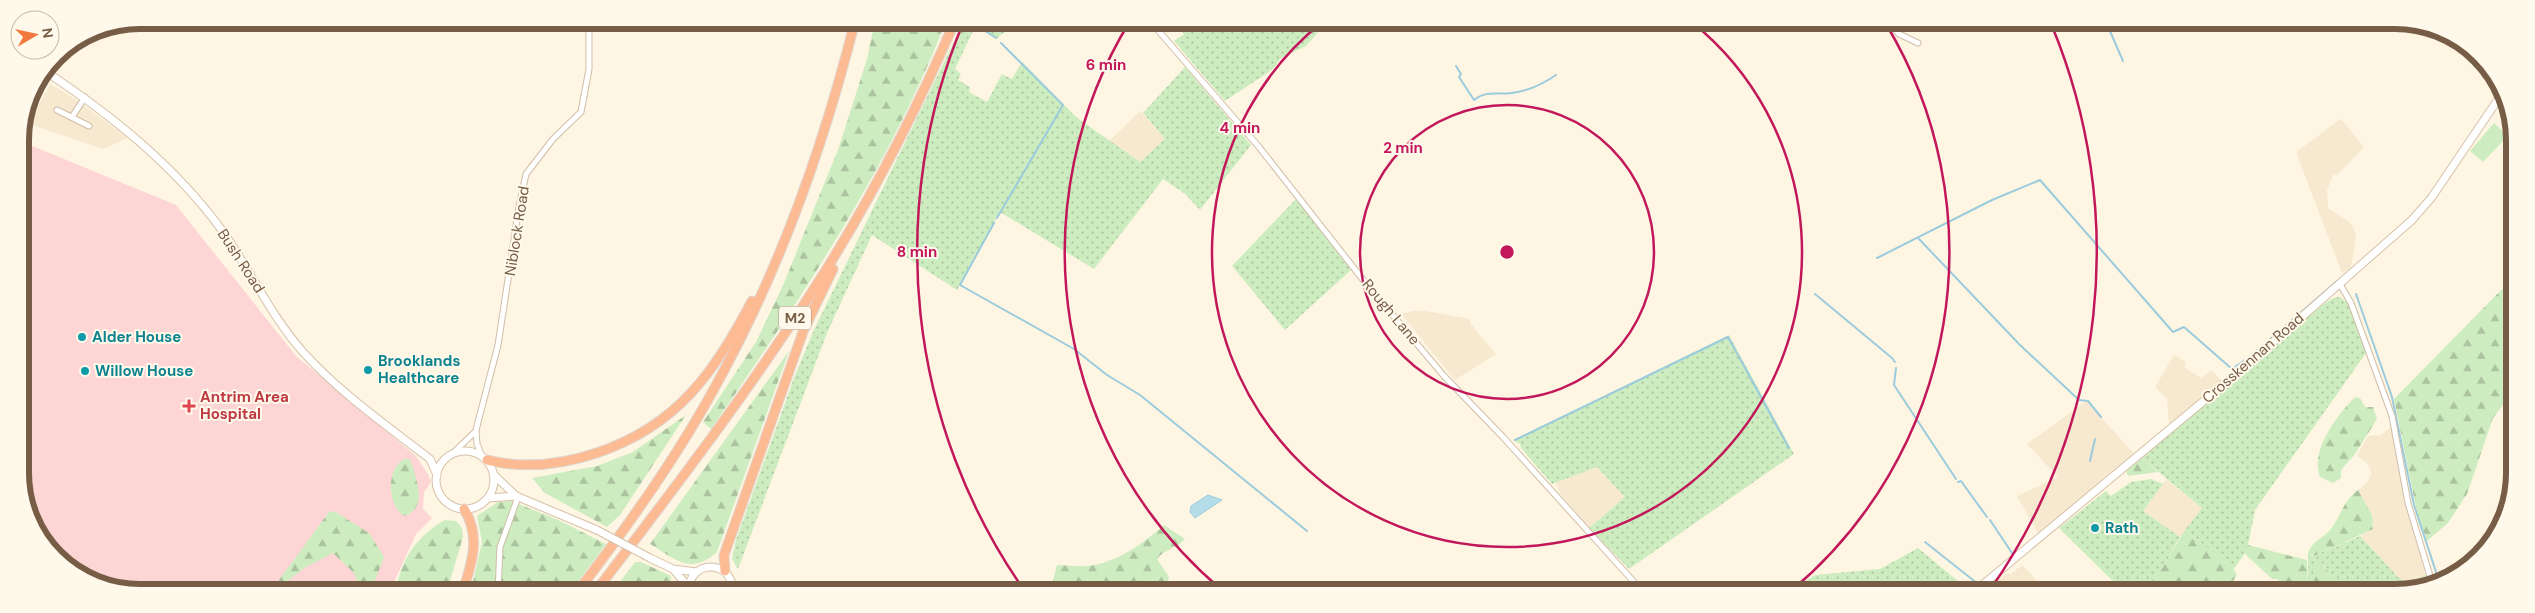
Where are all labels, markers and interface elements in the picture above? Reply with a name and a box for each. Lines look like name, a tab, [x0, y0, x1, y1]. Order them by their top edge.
north arrow	[10, 10, 60, 60]
text: N	[38, 27, 58, 39]
text: 6 min	[1086, 55, 1126, 75]
text: 4 min	[1220, 118, 1260, 138]
text: 2 min	[1383, 138, 1423, 158]
street label: Niblock Road	[500, 185, 534, 277]
street label: Bush Road	[213, 225, 269, 297]
text: 8 min	[897, 242, 937, 262]
centre of rings	[1498, 243, 1516, 261]
street label: Rough Lane	[1358, 275, 1424, 349]
road number: M2	[779, 306, 811, 330]
street label: Crosskennan Road	[2198, 308, 2308, 408]
place label: Alder House	[92, 327, 181, 347]
marker: Alder House	[76, 331, 88, 343]
place label: Brooklands Healthcare	[378, 351, 460, 388]
place label: Willow House	[95, 361, 193, 381]
marker: Brooklands Healthcare	[362, 364, 374, 376]
marker: Willow House	[79, 365, 91, 377]
place label: Antrim Area Hospital	[200, 387, 289, 424]
marker: Antrim Area Hospital	[182, 399, 196, 413]
place label: Rath	[2105, 518, 2139, 538]
marker: Rath	[2089, 522, 2101, 534]

